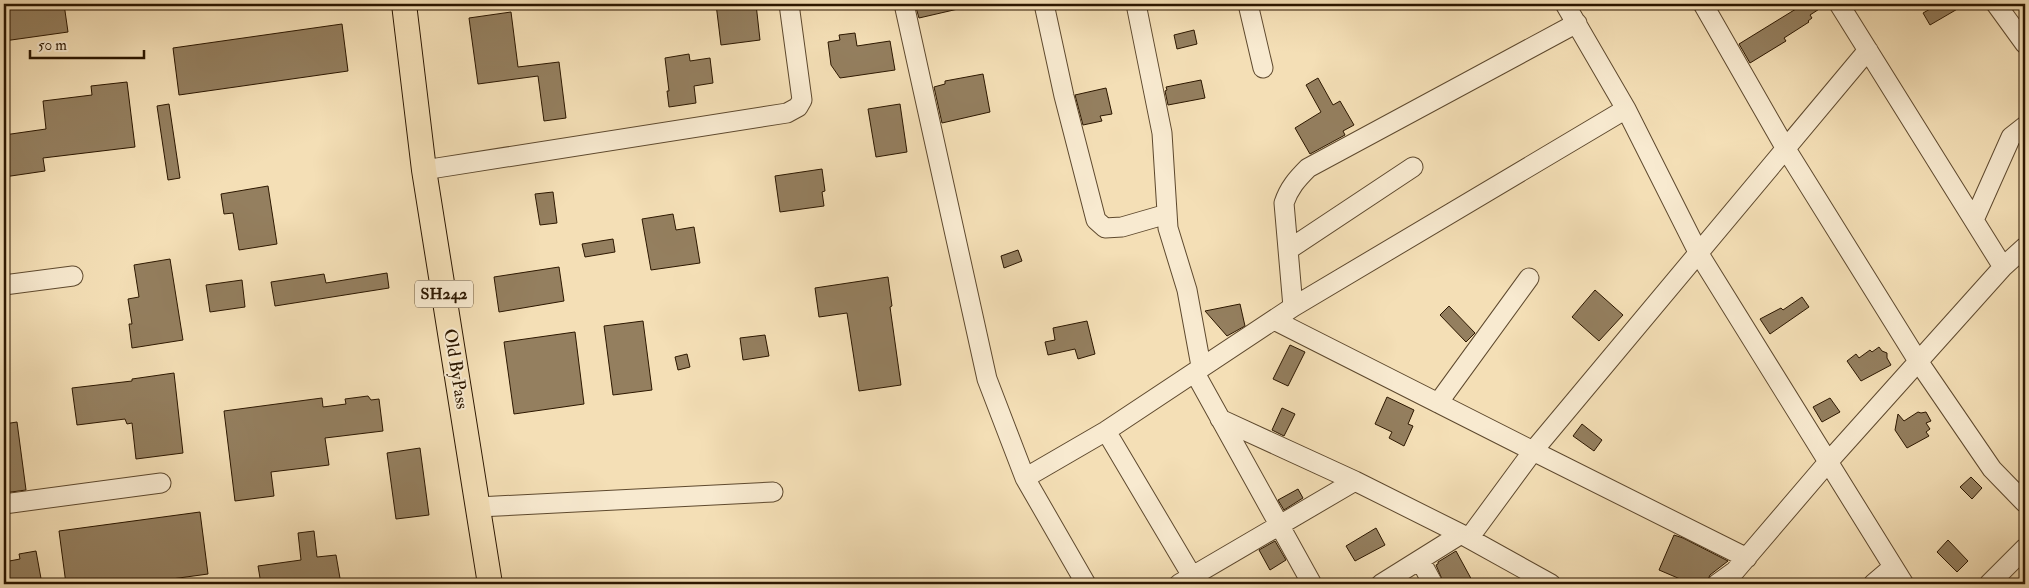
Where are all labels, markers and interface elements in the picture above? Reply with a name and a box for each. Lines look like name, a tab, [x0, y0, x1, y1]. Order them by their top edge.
scale bar	[30, 28, 144, 60]
text: 50 m	[38, 36, 67, 55]
road number: SH242	[415, 280, 473, 308]
street label: Old ByPass	[438, 327, 474, 411]

